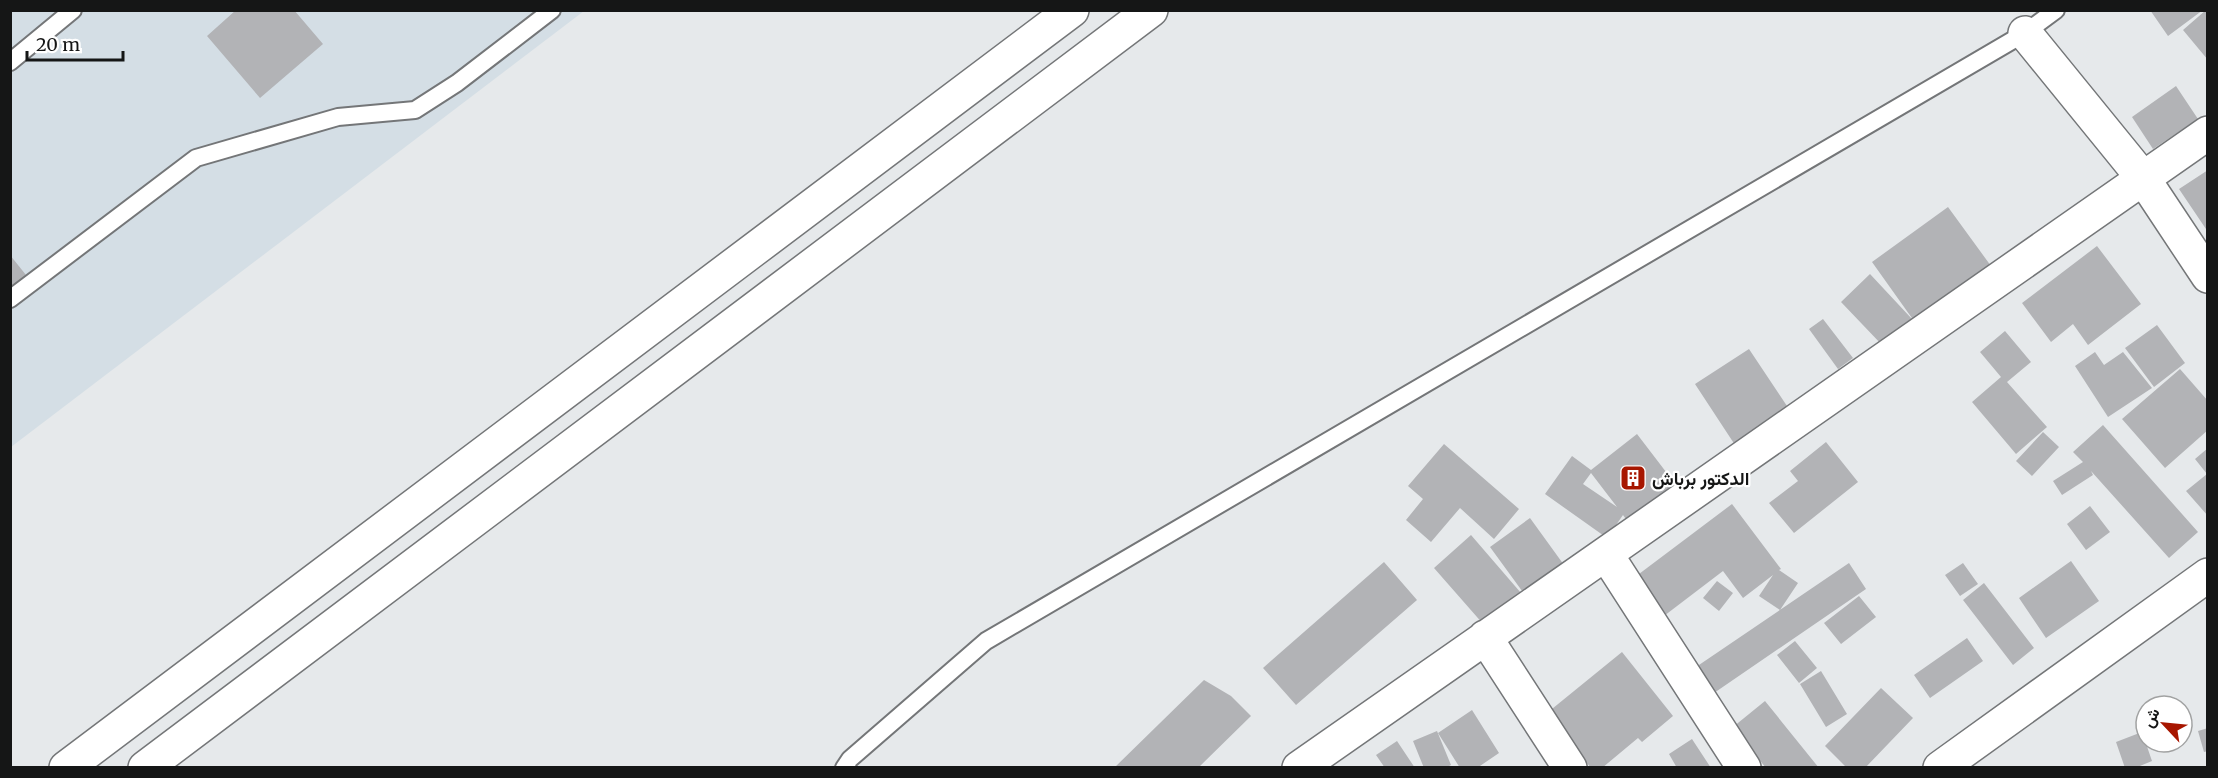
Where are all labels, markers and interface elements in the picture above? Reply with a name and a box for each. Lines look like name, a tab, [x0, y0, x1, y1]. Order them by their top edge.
scale bar	[27, 24, 123, 62]
text: 20 m	[36, 33, 80, 56]
building icon: الدكتور برباش	[1618, 463, 1648, 493]
place label: الدكتور برباش	[1652, 467, 1749, 490]
north arrow	[2134, 694, 2194, 754]
text: ش	[2137, 704, 2164, 730]

